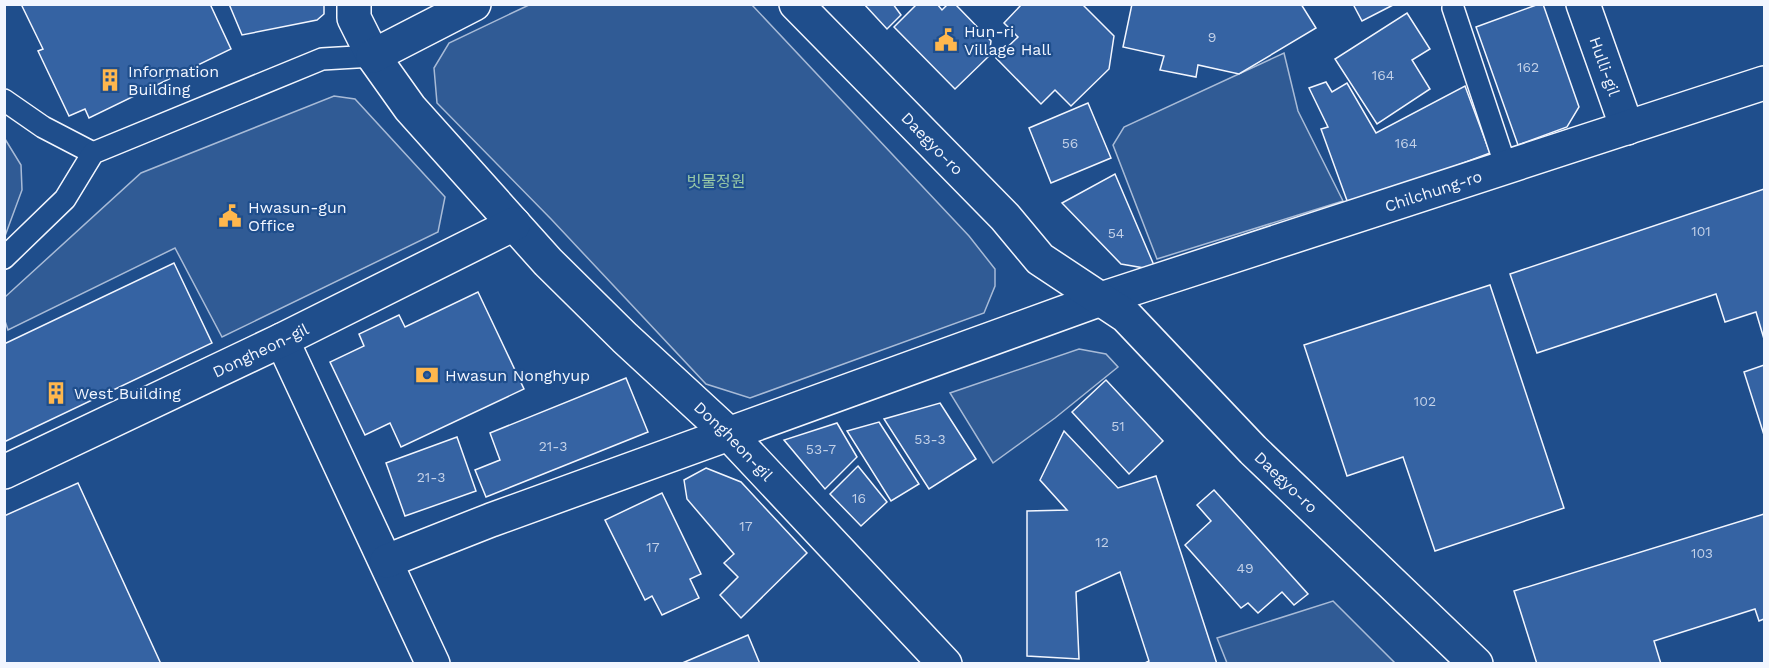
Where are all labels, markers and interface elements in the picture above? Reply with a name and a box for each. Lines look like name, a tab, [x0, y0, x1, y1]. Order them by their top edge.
place label: Hun-ri Village Hall	[964, 22, 1051, 59]
public building icon: Hun-ri Village Hall	[933, 27, 959, 53]
house number: 9	[1208, 29, 1216, 45]
street label: Hulli-gil	[1585, 34, 1624, 99]
house number: 162	[1517, 59, 1539, 75]
place label: Information Building	[128, 62, 219, 99]
building icon: Information Building	[97, 67, 123, 93]
house number: 164	[1372, 67, 1394, 83]
street label: Daegyo-ro	[897, 108, 967, 179]
house number: 56	[1062, 135, 1078, 151]
house number: 164	[1395, 135, 1417, 151]
street label: Chilchung-ro	[1382, 167, 1484, 216]
park label: 빗물정원	[687, 172, 745, 191]
place label: Hwasun-gun Office	[248, 198, 347, 235]
public building icon: Hwasun-gun Office	[217, 203, 243, 229]
house number: 101	[1691, 223, 1711, 239]
house number: 54	[1108, 225, 1124, 241]
street label: Dongheon-gil	[210, 319, 312, 382]
bank icon: Hwasun Nonghyup	[414, 362, 440, 388]
place label: Hwasun Nonghyup	[445, 366, 590, 385]
building icon: West Building	[43, 380, 69, 406]
place label: West Building	[74, 384, 181, 403]
house number: 102	[1414, 393, 1436, 409]
street label: Dongheon-gil	[690, 398, 777, 485]
house number: 51	[1111, 418, 1125, 434]
house number: 53-3	[914, 431, 946, 447]
house number: 21-3	[539, 438, 567, 454]
house number: 53-7	[806, 441, 836, 457]
street label: Daegyo-ro	[1250, 448, 1321, 517]
house number: 21-3	[417, 469, 445, 485]
house number: 16	[852, 490, 866, 506]
house number: 17	[739, 518, 753, 534]
house number: 12	[1095, 534, 1109, 550]
house number: 17	[646, 539, 660, 555]
house number: 103	[1691, 545, 1713, 561]
house number: 49	[1236, 560, 1254, 576]

